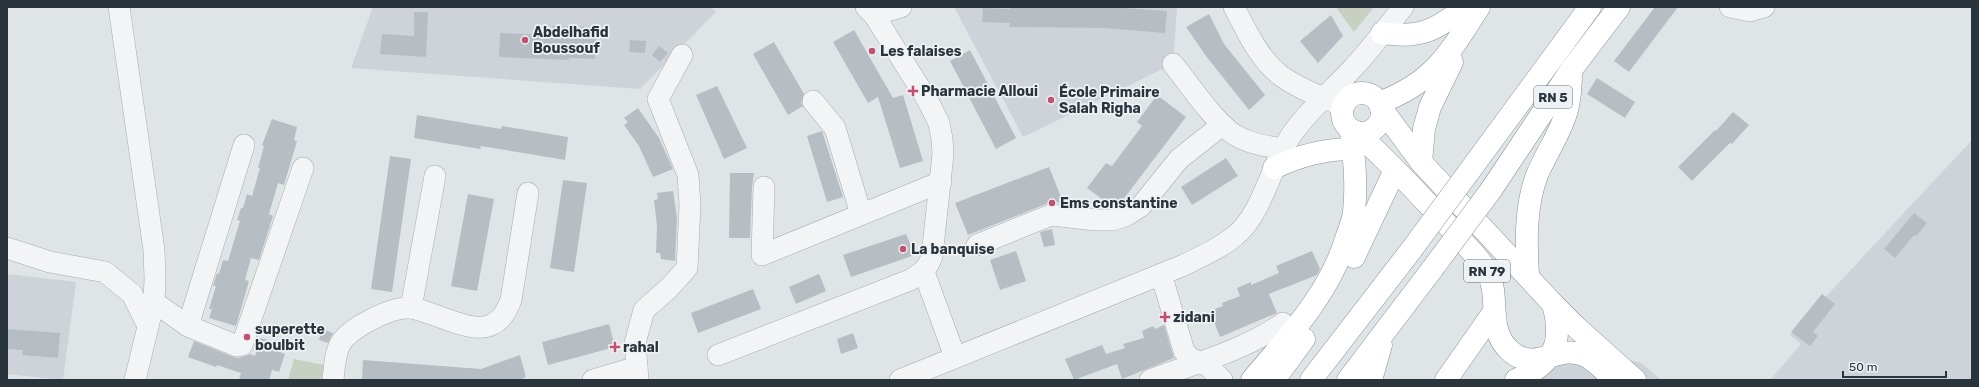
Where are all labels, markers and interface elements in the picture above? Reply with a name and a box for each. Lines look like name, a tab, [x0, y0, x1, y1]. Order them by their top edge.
place label: Abdelhafid Boussouf	[533, 24, 609, 57]
marker: Abdelhafid Boussouf	[520, 35, 530, 45]
place label: Les falaises	[880, 43, 962, 60]
marker: Les falaises	[867, 46, 877, 56]
place label: Pharmacie Alloui	[921, 83, 1038, 100]
place label: École Primaire Salah Righa	[1059, 83, 1160, 117]
marker: Pharmacie Alloui	[908, 86, 918, 96]
road number: RN 5	[1534, 86, 1572, 108]
marker: École Primaire Salah Righa	[1046, 95, 1056, 105]
place label: Ems constantine	[1060, 195, 1178, 212]
marker: Ems constantine	[1047, 198, 1057, 208]
place label: La banquise	[911, 241, 995, 258]
marker: La banquise	[898, 244, 908, 254]
road number: RN 79	[1464, 260, 1510, 282]
place label: zidani	[1173, 309, 1215, 326]
marker: zidani	[1160, 312, 1170, 322]
place label: superette boulbit	[255, 321, 325, 354]
marker: superette boulbit	[242, 332, 252, 342]
place label: rahal	[623, 339, 659, 356]
marker: rahal	[610, 342, 620, 352]
scale bar	[1843, 353, 1946, 379]
text: 50 m	[1849, 360, 1877, 374]

